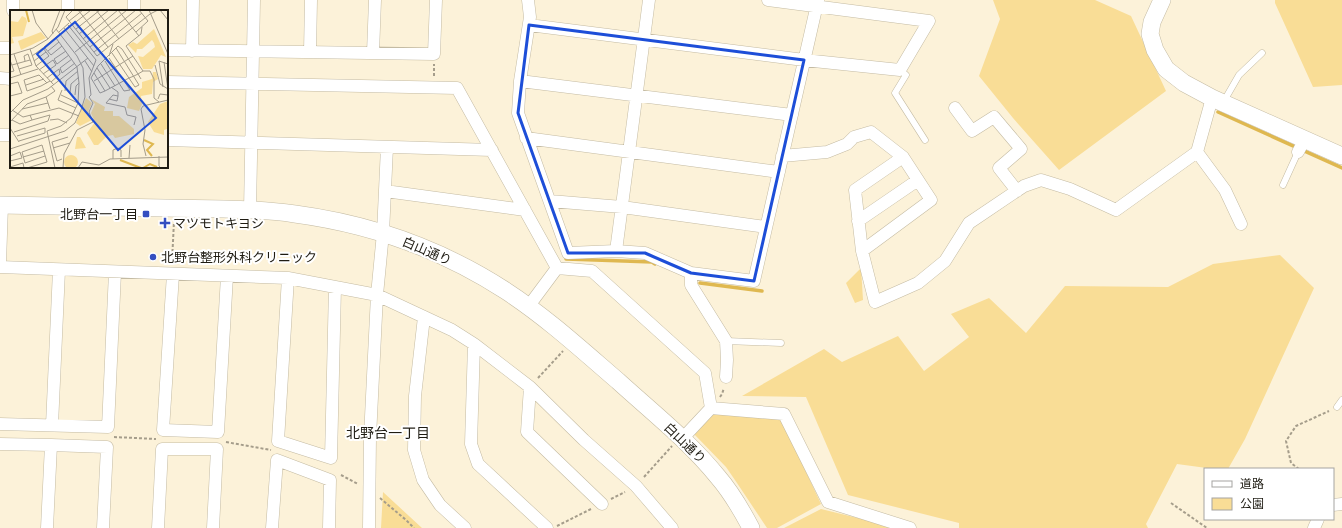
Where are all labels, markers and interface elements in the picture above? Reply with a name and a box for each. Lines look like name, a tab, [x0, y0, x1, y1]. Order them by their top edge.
inset map	[10, 10, 168, 168]
place label: 北野台一丁目	[60, 207, 138, 222]
marker: 北野台一丁目	[141, 209, 151, 219]
place label: マツモトキヨシ	[173, 216, 264, 231]
marker: マツモトキヨシ	[160, 218, 170, 228]
street label: 白山通り	[400, 234, 454, 268]
place label: 北野台整形外科クリニック	[161, 250, 317, 265]
marker: 北野台整形外科クリニック	[148, 252, 158, 262]
street label: 白山通り	[661, 420, 709, 466]
district label: 北野台一丁目	[346, 425, 430, 441]
legend	[1204, 468, 1334, 520]
text: 道路	[1240, 477, 1264, 491]
text: 公園	[1240, 497, 1264, 511]

